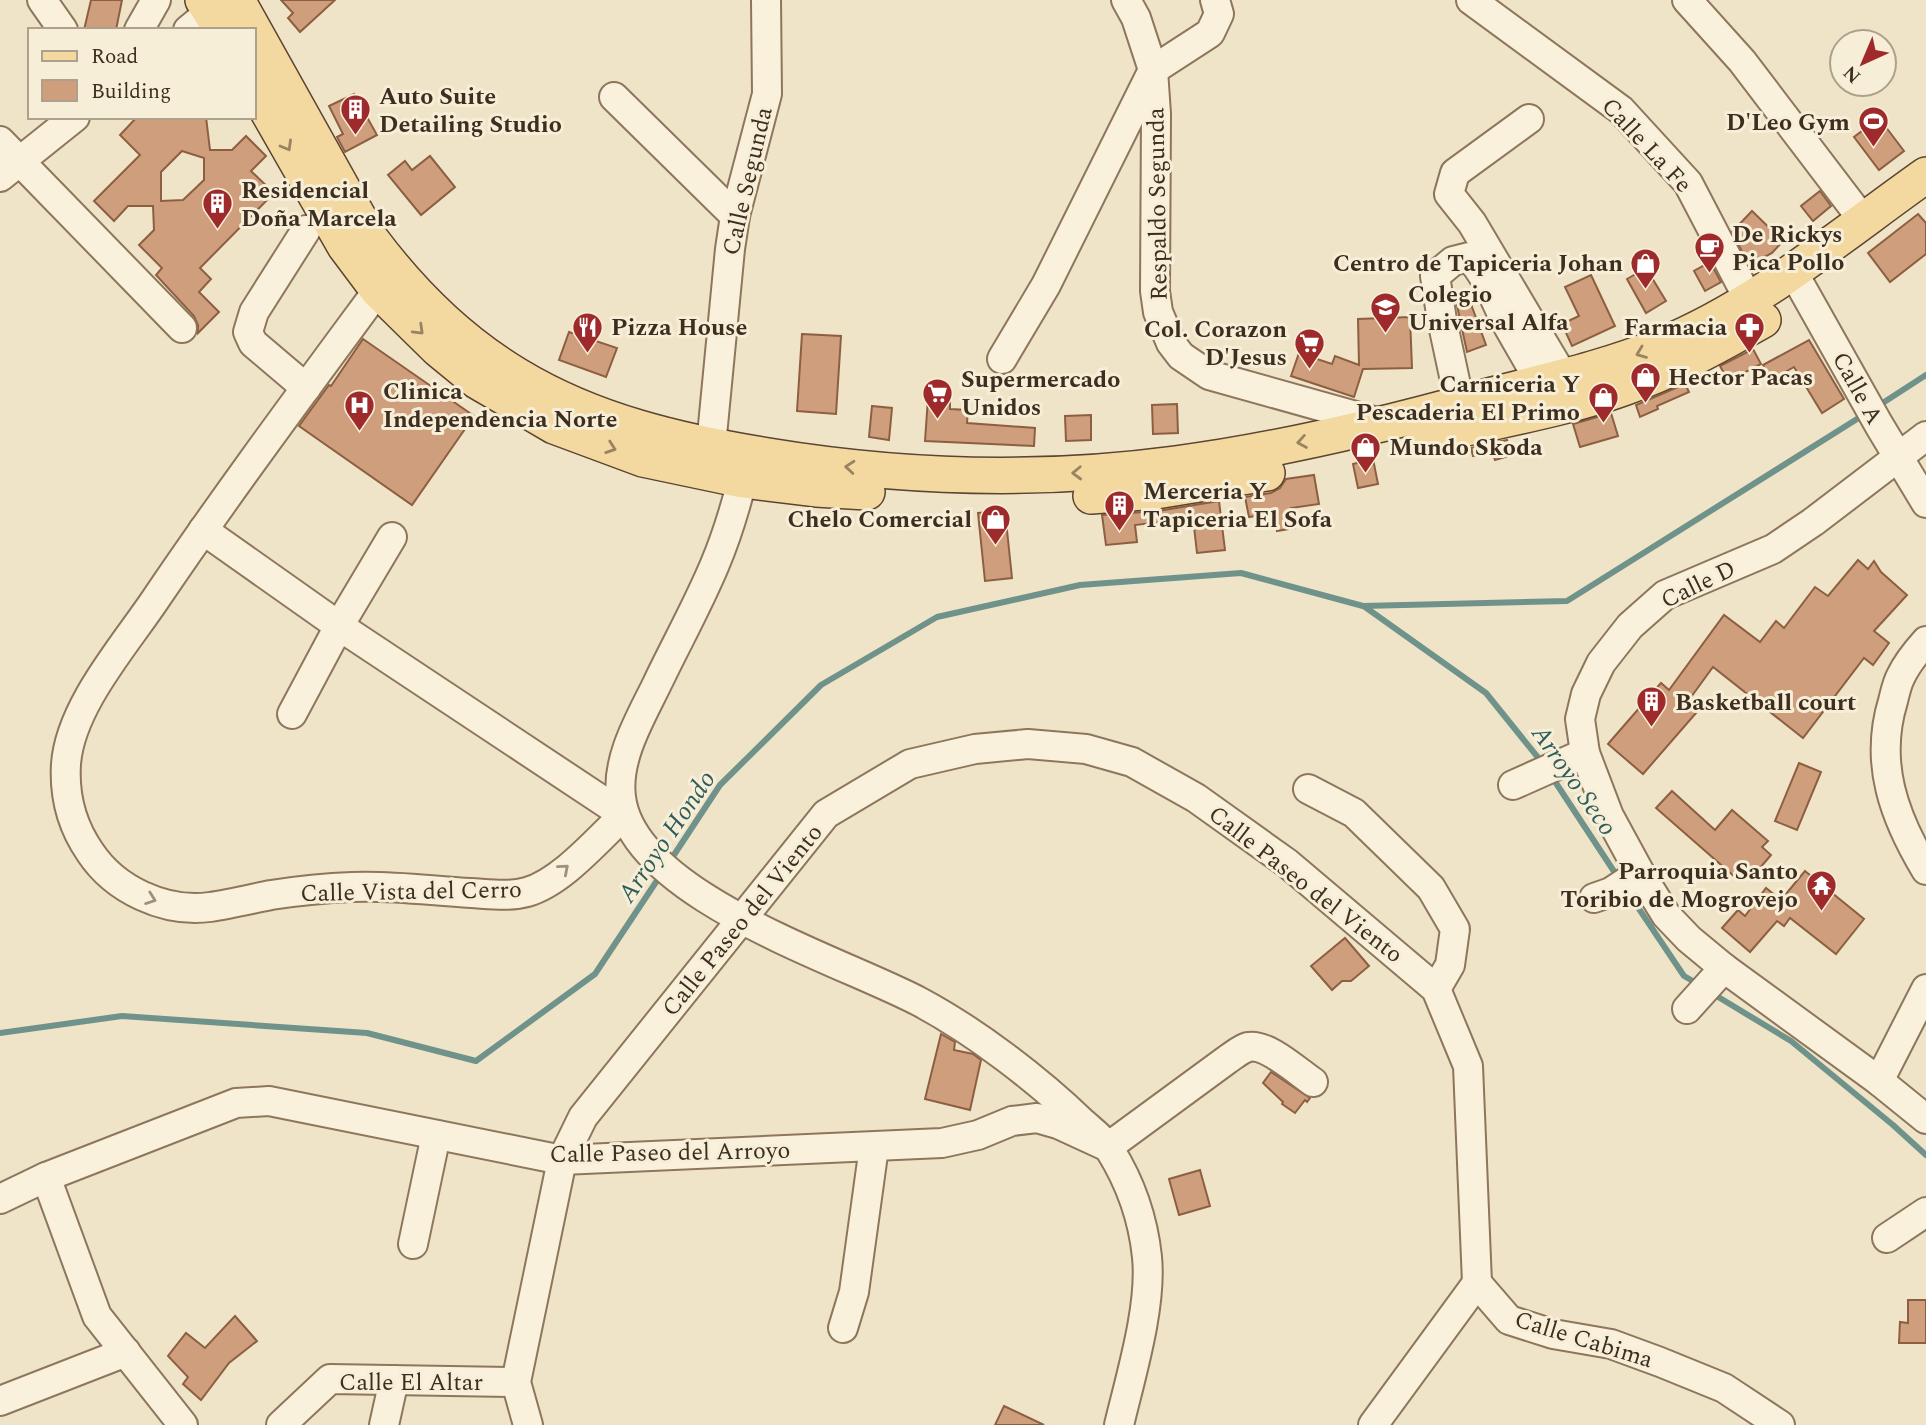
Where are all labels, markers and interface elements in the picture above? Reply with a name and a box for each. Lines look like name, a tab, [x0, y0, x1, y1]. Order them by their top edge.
legend	[28, 28, 256, 119]
north arrow	[1828, 28, 1898, 98]
text: Road	[91, 41, 138, 73]
text: N	[1837, 58, 1868, 90]
text: Building	[91, 76, 171, 108]
place label: Auto Suite Detailing Studio	[379, 79, 562, 143]
street label: Calle La Fe	[1592, 90, 1700, 202]
building icon: Auto Suite Detailing Studio	[339, 93, 373, 137]
street label: Calle Segunda	[713, 103, 783, 259]
place label: D'Leo Gym	[1726, 105, 1850, 141]
sports icon: D'Leo Gym	[1856, 105, 1890, 149]
street label: Respaldo Segunda	[1138, 107, 1178, 301]
one-way arrow	[279, 138, 292, 151]
place label: Residencial Doña Marcela	[241, 173, 397, 237]
building icon: Residencial Doña Marcela	[201, 187, 235, 231]
place label: De Rickys Pica Pollo	[1732, 217, 1844, 281]
cafe icon: De Rickys Pica Pollo	[1692, 231, 1726, 275]
place label: Centro de Tapiceria Johan	[1333, 246, 1623, 282]
shop icon: Centro de Tapiceria Johan	[1629, 246, 1663, 290]
place label: Colegio Universal Alfa	[1408, 277, 1569, 341]
school or university icon: Colegio Universal Alfa	[1368, 291, 1402, 335]
restaurant icon: Pizza House	[571, 310, 605, 354]
place label: Pizza House	[611, 310, 747, 346]
place label: Farmacia	[1624, 310, 1728, 346]
pharmacy icon: Farmacia	[1733, 310, 1767, 354]
place label: Col. Corazon D'Jesus	[1144, 312, 1287, 376]
one-way arrow	[410, 321, 423, 334]
supermarket icon: Col. Corazon D'Jesus	[1293, 326, 1327, 370]
one-way arrow	[1635, 345, 1647, 359]
street label: Calle A	[1822, 345, 1892, 432]
shop icon: Hector Pacas	[1628, 360, 1662, 404]
place label: Hector Pacas	[1668, 360, 1813, 396]
place label: Supermercado Unidos	[961, 362, 1120, 426]
place label: Carniceria Y Pescaderia El Primo	[1356, 367, 1580, 431]
place label: Clinica Independencia Norte	[383, 374, 617, 438]
supermarket icon: Supermercado Unidos	[921, 376, 955, 420]
shop icon: Carniceria Y Pescaderia El Primo	[1586, 381, 1620, 425]
hospital icon: Clinica Independencia Norte	[343, 388, 377, 432]
shop icon: Mundo Skoda	[1349, 430, 1383, 474]
place label: Mundo Skoda	[1389, 430, 1543, 466]
one-way arrow	[1296, 434, 1308, 449]
one-way arrow	[604, 440, 616, 454]
one-way arrow	[844, 460, 855, 475]
one-way arrow	[1071, 465, 1082, 480]
place label: Merceria Y Tapiceria El Sofa	[1143, 474, 1333, 538]
building icon: Merceria Y Tapiceria El Sofa	[1103, 488, 1137, 532]
place label: Chelo Comercial	[788, 502, 972, 538]
shop icon: Chelo Comercial	[978, 502, 1012, 546]
street label: Calle D	[1655, 551, 1742, 618]
building icon: Basketball court	[1635, 685, 1669, 729]
place label: Basketball court	[1675, 685, 1856, 721]
water label: Arroyo Seco	[1521, 716, 1627, 844]
water label: Arroyo Hondo	[607, 762, 726, 912]
street label: Calle Paseo del Viento	[1200, 797, 1411, 972]
street label: Calle Paseo del Viento	[654, 817, 832, 1025]
place label: Parroquia Santo Toribio de Mogrovejo	[1561, 854, 1798, 918]
one-way arrow	[556, 865, 569, 877]
temple icon: Parroquia Santo Toribio de Mogrovejo	[1804, 868, 1838, 912]
street label: Calle Vista del Cerro	[300, 872, 522, 912]
one-way arrow	[144, 891, 156, 905]
street label: Calle Paseo del Arroyo	[549, 1133, 791, 1173]
street label: Calle Cabima	[1510, 1302, 1658, 1378]
street label: Calle El Altar	[339, 1365, 483, 1401]

